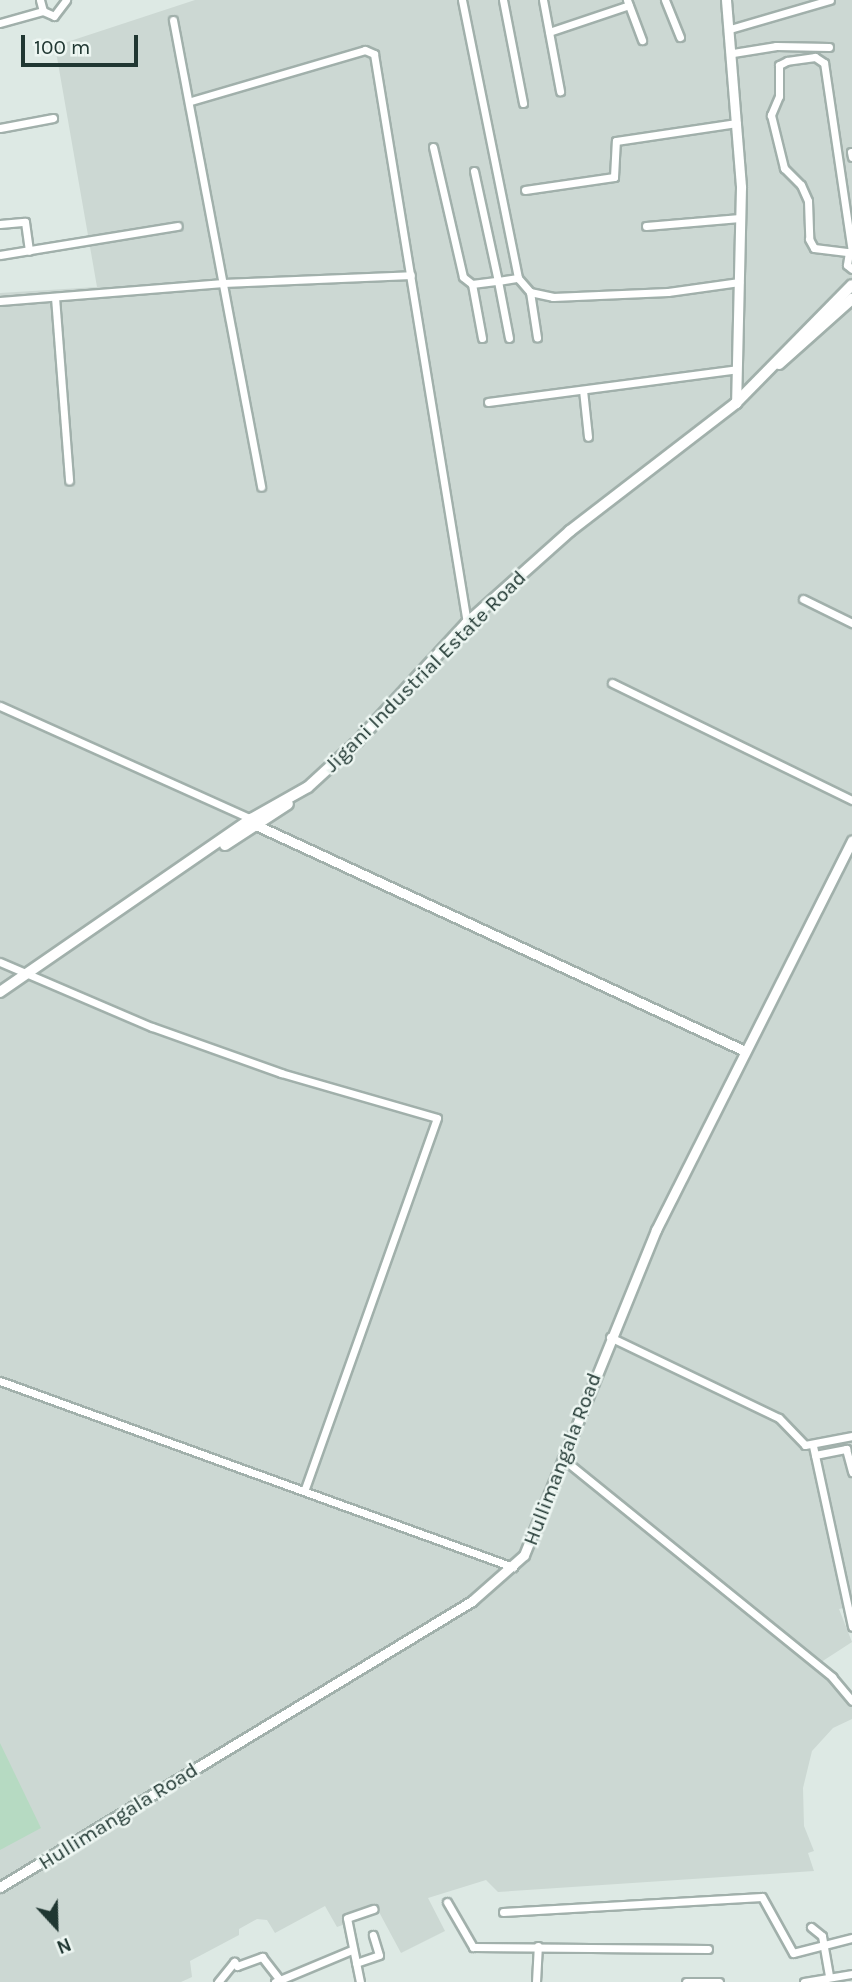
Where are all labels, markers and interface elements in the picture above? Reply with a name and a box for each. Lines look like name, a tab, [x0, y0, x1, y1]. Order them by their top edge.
scale bar	[24, 21, 142, 65]
text: 100 m	[34, 35, 91, 59]
street label: Jigani Industrial Estate Road	[319, 565, 531, 777]
street label: Hullimangala Road	[517, 1369, 607, 1549]
street label: Hullimangala Road	[34, 1757, 202, 1875]
north arrow	[21, 1891, 91, 1961]
text: N	[53, 1933, 74, 1958]

